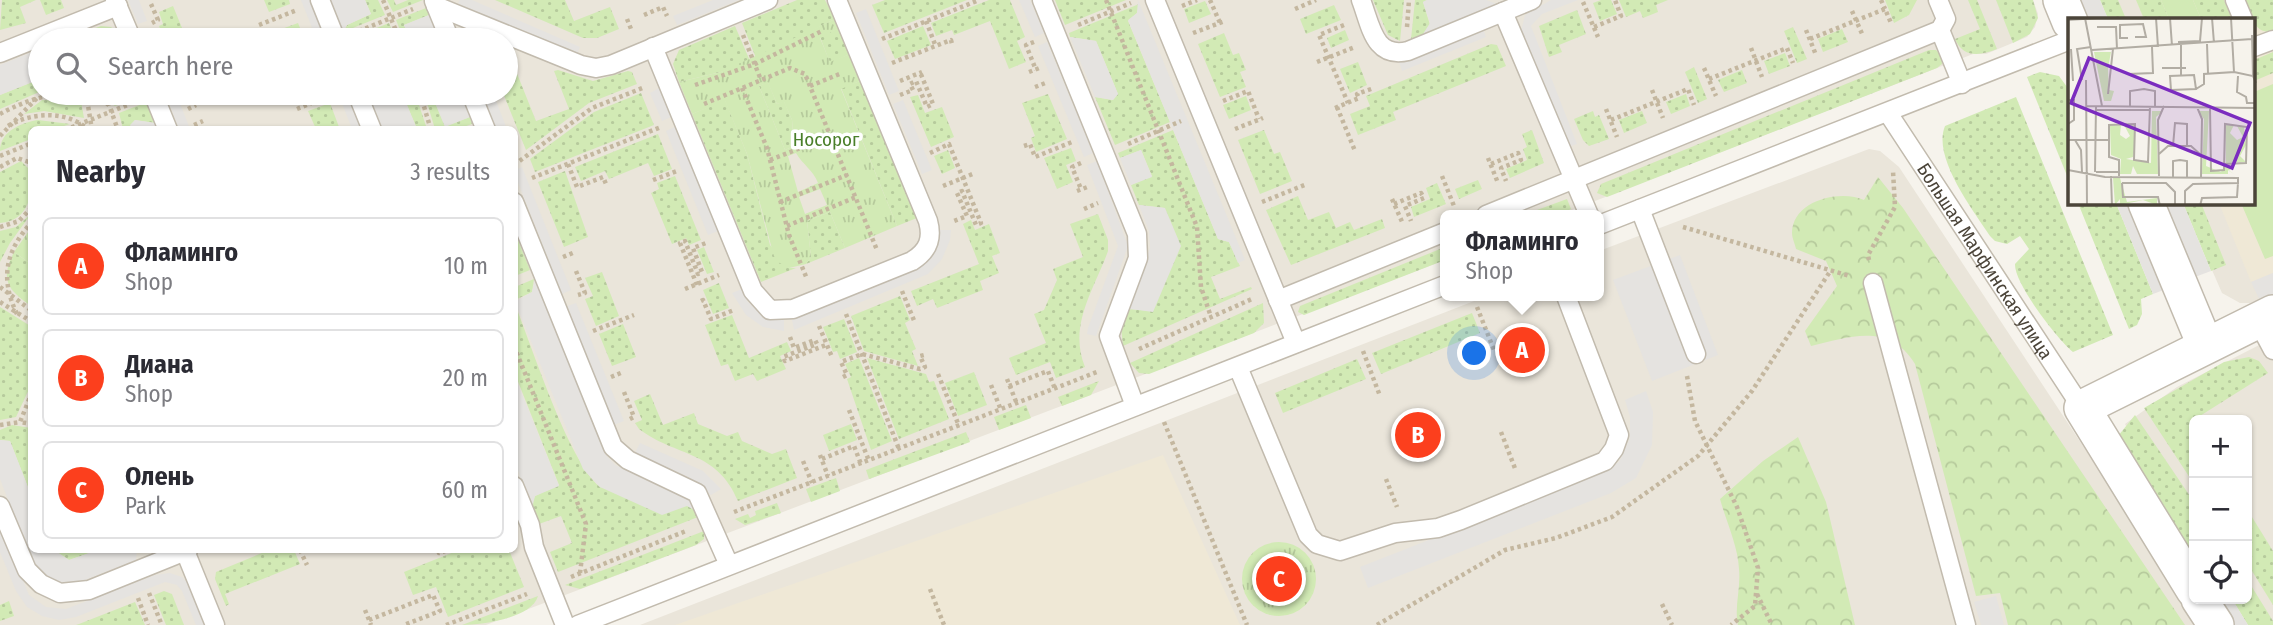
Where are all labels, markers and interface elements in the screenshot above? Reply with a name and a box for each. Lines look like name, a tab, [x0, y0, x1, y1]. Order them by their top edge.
inset map	[2068, 18, 2256, 205]
search box	[28, 28, 518, 105]
icon: search	[52, 48, 90, 86]
text: Search here	[108, 51, 233, 82]
park label: Носорог	[793, 128, 860, 151]
text: Nearby	[56, 154, 145, 190]
text: 3 results	[410, 158, 490, 186]
street label: Большая Марфинская улица	[1912, 159, 2058, 364]
popup	[1440, 210, 1604, 301]
text: Фламинго	[1465, 226, 1579, 257]
text: Фламинго	[125, 237, 238, 268]
text: A	[75, 252, 87, 280]
text: 10 m	[444, 252, 488, 280]
text: Shop	[1465, 257, 1513, 285]
text: Shop	[125, 268, 173, 296]
pin: A	[1499, 324, 1545, 376]
your location	[1457, 336, 1491, 370]
text: Диана	[125, 349, 194, 380]
text: B	[75, 364, 87, 392]
text: 20 m	[443, 364, 488, 392]
text: Shop	[125, 380, 173, 408]
pin: B	[1395, 409, 1441, 461]
map controls	[2189, 415, 2252, 604]
button: +	[2189, 415, 2252, 478]
text: Олень	[125, 461, 194, 492]
text: C	[75, 476, 87, 504]
text: 60 m	[442, 476, 488, 504]
button: −	[2189, 478, 2252, 541]
text: Park	[125, 492, 166, 520]
button: locate	[2189, 541, 2252, 604]
pin: C	[1256, 553, 1302, 605]

